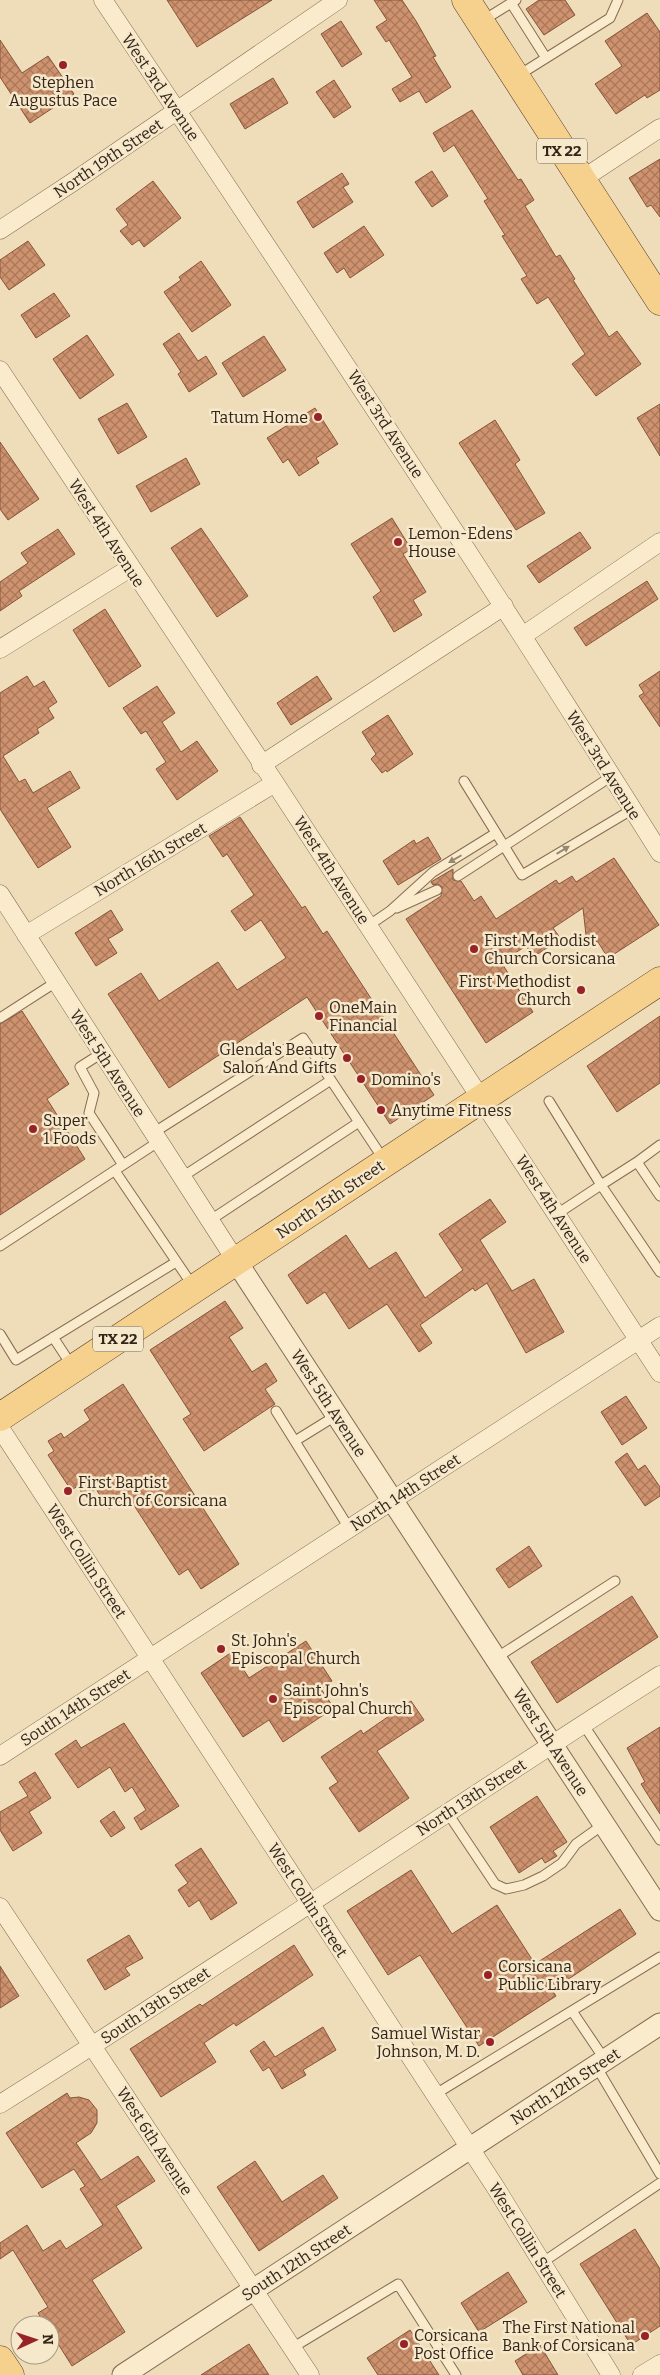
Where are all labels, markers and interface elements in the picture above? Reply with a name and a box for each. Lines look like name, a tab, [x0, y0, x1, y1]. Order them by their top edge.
street label: West 3rd Avenue	[118, 30, 203, 144]
marker: Stephen Augustus Pace	[57, 59, 69, 71]
place label: Stephen Augustus Pace	[9, 73, 117, 110]
street label: North 19th Street	[50, 115, 167, 202]
road number: TX 22	[537, 138, 587, 164]
street label: West 3rd Avenue	[344, 367, 428, 482]
place label: Tatum Home	[211, 408, 308, 427]
marker: Tatum Home	[312, 411, 324, 423]
street label: West 4th Avenue	[65, 476, 149, 591]
place label: Lemon-Edens House	[408, 524, 513, 561]
marker: Lemon-Edens House	[392, 536, 404, 548]
street label: West 3rd Avenue	[562, 707, 645, 823]
street label: West 4th Avenue	[290, 813, 374, 928]
street label: North 16th Street	[91, 818, 210, 900]
one-way arrow	[557, 846, 570, 855]
one-way arrow	[448, 855, 461, 864]
place label: First Methodist Church Corsicana	[484, 931, 616, 968]
marker: First Methodist Church Corsicana	[468, 943, 480, 955]
place label: First Methodist Church	[459, 972, 571, 1009]
marker: First Methodist Church	[575, 984, 587, 996]
place label: OneMain Financial	[329, 998, 398, 1035]
street label: West 5th Avenue	[66, 1006, 149, 1121]
marker: OneMain Financial	[313, 1010, 325, 1022]
place label: Glenda's Beauty Salon And Gifts	[219, 1040, 338, 1077]
marker: Glenda's Beauty Salon And Gifts	[341, 1052, 353, 1064]
place label: Domino's	[371, 1070, 441, 1089]
marker: Domino's	[355, 1073, 367, 1085]
place label: Anytime Fitness	[391, 1101, 512, 1120]
marker: Anytime Fitness	[375, 1104, 387, 1116]
place label: Super 1 Foods	[43, 1111, 96, 1148]
marker: Super 1 Foods	[27, 1123, 39, 1135]
street label: West 4th Avenue	[512, 1152, 596, 1267]
street label: North 15th Street	[273, 1156, 388, 1243]
road number: TX 22	[93, 1326, 143, 1352]
street label: West 5th Avenue	[287, 1346, 370, 1461]
street label: North 14th Street	[347, 1450, 464, 1535]
place label: First Baptist Church of Corsicana	[78, 1473, 228, 1510]
marker: First Baptist Church of Corsicana	[62, 1485, 74, 1497]
street label: West Collin Street	[43, 1501, 131, 1622]
place label: St. John's Episcopal Church	[231, 1631, 360, 1668]
marker: St. John's Episcopal Church	[215, 1643, 227, 1655]
street label: South 14th Street	[17, 1665, 134, 1750]
place label: Saint John's Episcopal Church	[283, 1681, 412, 1718]
street label: West 5th Avenue	[509, 1685, 592, 1800]
marker: Saint John's Episcopal Church	[267, 1693, 279, 1705]
street label: North 13th Street	[413, 1755, 530, 1840]
street label: West Collin Street	[264, 1840, 352, 1961]
place label: Corsicana Public Library	[498, 1957, 602, 1994]
street label: South 13th Street	[97, 1963, 214, 2048]
marker: Corsicana Public Library	[482, 1969, 494, 1981]
place label: Samuel Wistar Johnson, M. D.	[371, 2024, 480, 2061]
marker: Samuel Wistar Johnson, M. D.	[484, 2036, 496, 2048]
street label: North 12th Street	[507, 2044, 624, 2129]
street label: West 6th Avenue	[113, 2084, 197, 2199]
street label: West Collin Street	[484, 2179, 571, 2302]
street label: South 12th Street	[238, 2220, 355, 2305]
north arrow	[10, 2315, 60, 2365]
place label: The First National Bank of Corsicana	[502, 2318, 635, 2355]
place label: Corsicana Post Office	[414, 2326, 494, 2363]
marker: The First National Bank of Corsicana	[639, 2330, 651, 2342]
text: N	[39, 2334, 56, 2345]
marker: Corsicana Post Office	[398, 2338, 410, 2350]

